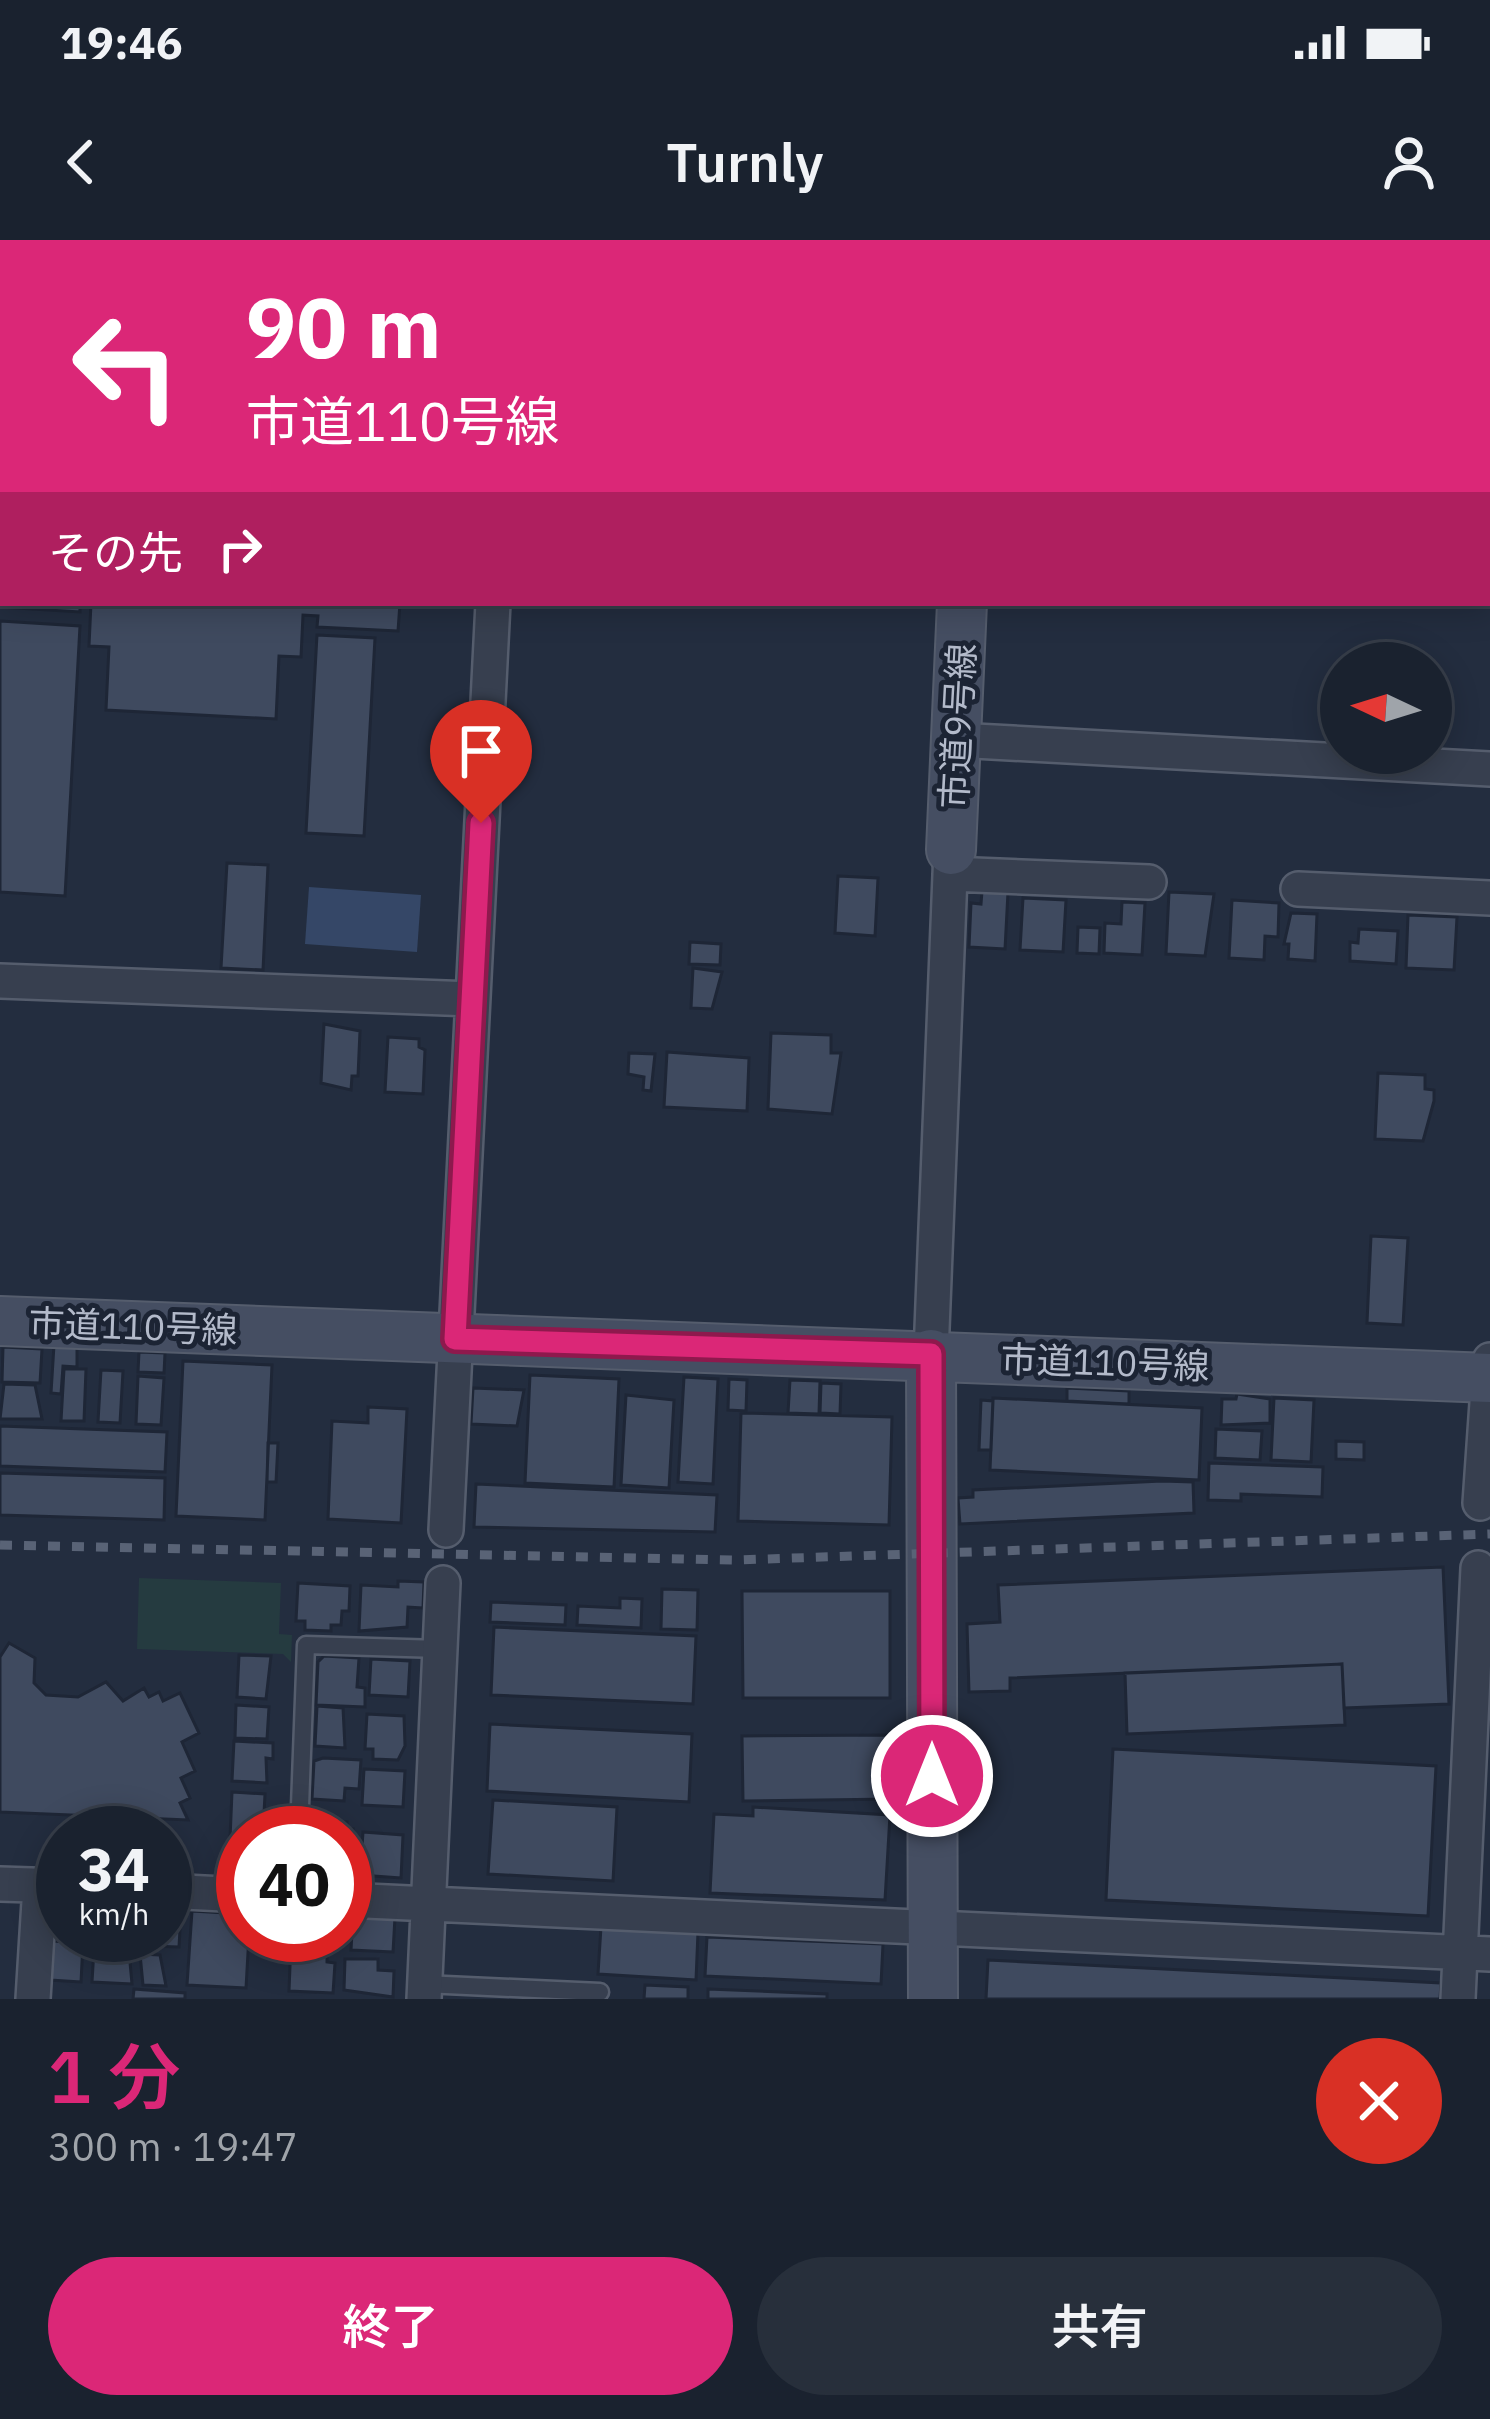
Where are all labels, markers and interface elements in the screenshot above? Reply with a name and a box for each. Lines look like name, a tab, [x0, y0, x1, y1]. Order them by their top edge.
text: 19:46	[60, 13, 183, 71]
text: Turnly	[666, 127, 824, 197]
icon: back	[48, 129, 114, 195]
icon: person	[1376, 129, 1442, 195]
text: 90 m	[246, 272, 442, 381]
icon: left	[48, 288, 204, 444]
text: 市道110号線	[246, 386, 559, 456]
icon: right	[207, 516, 273, 582]
text: その先	[48, 523, 183, 581]
street label: 市道9号線	[929, 642, 985, 810]
north arrow	[1320, 642, 1452, 774]
map controls	[1320, 642, 1452, 774]
pin	[430, 700, 532, 823]
icon: arrive	[448, 718, 514, 784]
street label: 市道110号線	[28, 1299, 238, 1353]
street label: 市道110号線	[1000, 1335, 1210, 1389]
position arrow	[869, 1713, 995, 1839]
speed limit sign: 40	[216, 1806, 372, 1962]
text: 34	[78, 1829, 150, 1908]
text: km/h	[79, 1894, 149, 1933]
text: 1 分	[48, 2029, 180, 2123]
button: close	[1316, 2038, 1442, 2164]
text: 300 m · 19:47	[48, 2121, 298, 2172]
button: 終了	[48, 2257, 733, 2395]
button: 共有	[757, 2257, 1442, 2395]

